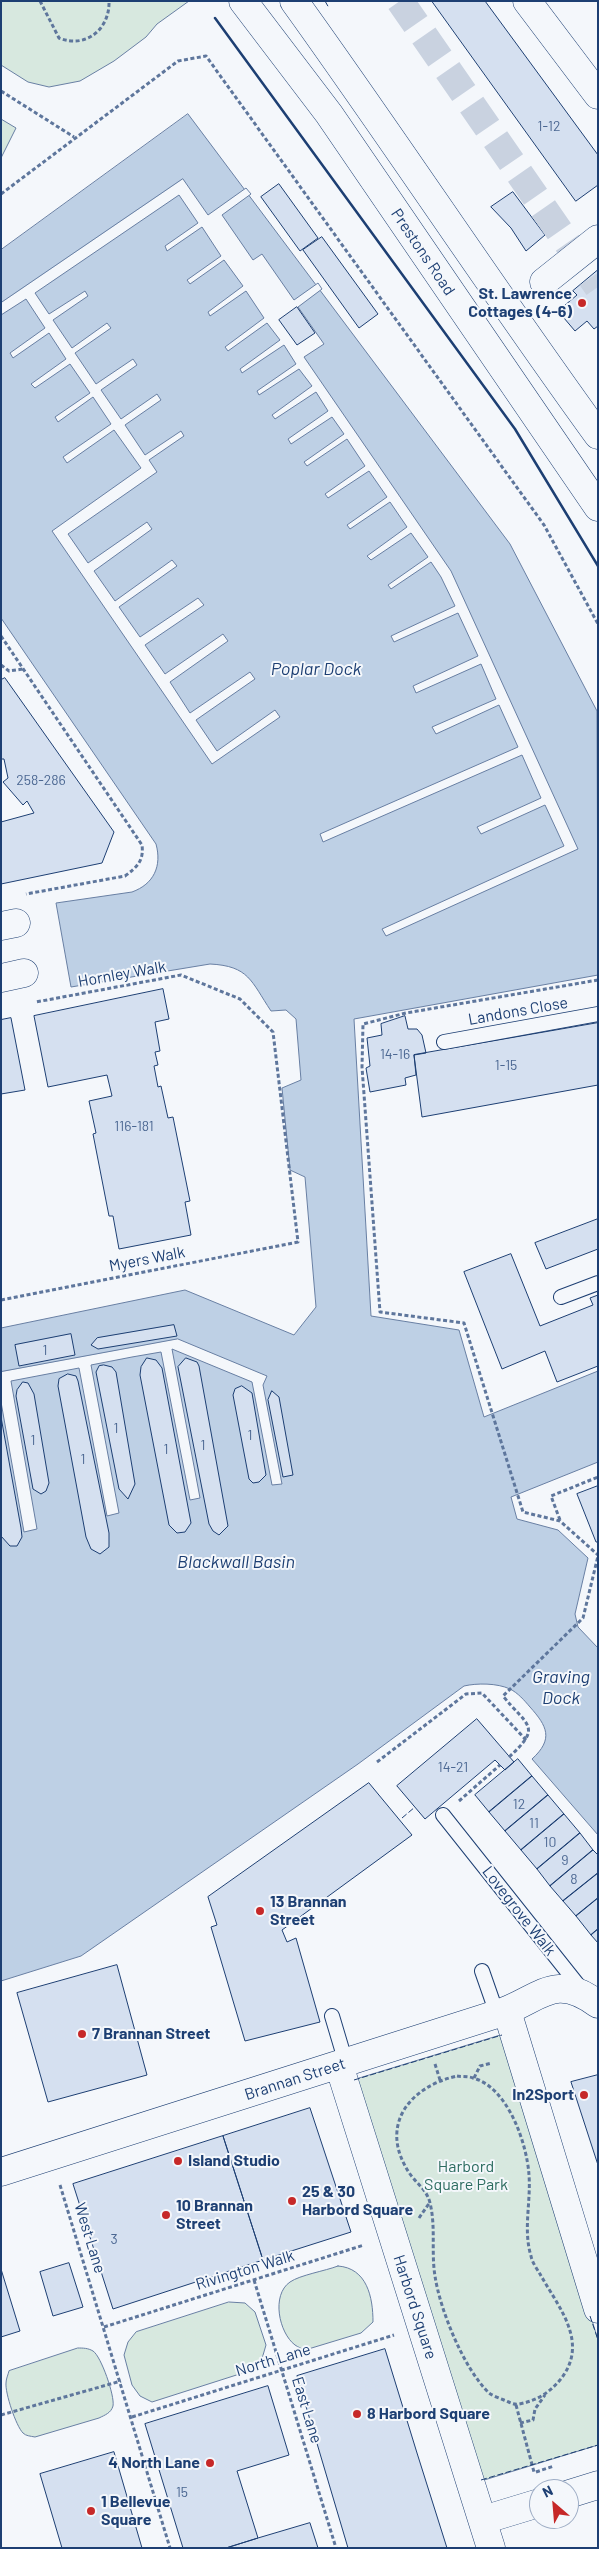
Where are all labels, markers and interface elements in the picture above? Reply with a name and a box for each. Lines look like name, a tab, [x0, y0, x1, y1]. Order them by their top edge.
house number: 1-12	[538, 118, 560, 134]
street label: Prestons Road	[387, 205, 459, 299]
place label: St. Lawrence Cottages (4-6)	[468, 284, 572, 322]
marker: St. Lawrence Cottages (4-6)	[576, 297, 588, 309]
water label: Poplar Dock	[271, 658, 361, 680]
house number: 258-286	[16, 772, 66, 788]
street label: Hornley Walk	[76, 957, 168, 991]
street label: Landons Close	[467, 993, 569, 1029]
house number: 14-16	[380, 1046, 410, 1062]
house number: 1-15	[495, 1057, 517, 1073]
house number: 116-181	[114, 1118, 154, 1134]
street label: Myers Walk	[107, 1242, 187, 1276]
house number: 1	[43, 1342, 47, 1358]
house number: 1	[114, 1420, 118, 1436]
house number: 1	[248, 1427, 252, 1443]
house number: 1	[31, 1432, 35, 1448]
house number: 1	[201, 1437, 205, 1453]
house number: 1	[164, 1441, 168, 1457]
house number: 1	[81, 1451, 85, 1467]
water label: Blackwall Basin	[177, 1551, 295, 1573]
water label: Graving Dock	[532, 1666, 590, 1708]
house number: 14-21	[438, 1759, 468, 1775]
house number: 12	[513, 1796, 525, 1812]
house number: 11	[529, 1815, 539, 1831]
house number: 10	[544, 1834, 556, 1850]
house number: 9	[561, 1852, 569, 1868]
street label: Lovegrove Walk	[478, 1862, 560, 1960]
house number: 8	[570, 1871, 578, 1887]
place label: 13 Brannan Street	[270, 1892, 347, 1930]
marker: 13 Brannan Street	[254, 1905, 266, 1917]
place label: 7 Brannan Street	[92, 2024, 210, 2044]
marker: 7 Brannan Street	[76, 2028, 88, 2040]
street label: Brannan Street	[242, 2054, 348, 2104]
place label: In2Sport	[512, 2085, 574, 2105]
marker: In2Sport	[578, 2089, 590, 2101]
place label: Island Studio	[188, 2151, 280, 2171]
marker: Island Studio	[172, 2155, 184, 2167]
park label: Harbord Square Park	[424, 2157, 508, 2195]
place label: 25 & 30 Harbord Square	[302, 2182, 413, 2220]
marker: 25 & 30 Harbord Square	[286, 2195, 298, 2207]
place label: 10 Brannan Street	[176, 2196, 253, 2234]
street label: West Lane	[70, 2200, 110, 2276]
marker: 10 Brannan Street	[160, 2209, 172, 2221]
house number: 3	[110, 2231, 118, 2247]
street label: Rivington Walk	[193, 2246, 297, 2294]
street label: Harbord Square	[389, 2252, 441, 2362]
street label: North Lane	[233, 2339, 313, 2381]
street label: East Lane	[288, 2374, 326, 2446]
place label: 8 Harbord Square	[367, 2404, 490, 2424]
marker: 8 Harbord Square	[351, 2408, 363, 2420]
place label: 4 North Lane	[108, 2453, 200, 2473]
marker: 4 North Lane	[204, 2457, 216, 2469]
north arrow	[529, 2479, 579, 2529]
text: N	[539, 2481, 555, 2501]
house number: 15	[176, 2484, 188, 2500]
place label: 1 Bellevue Square	[101, 2492, 170, 2530]
marker: 1 Bellevue Square	[85, 2505, 97, 2517]

